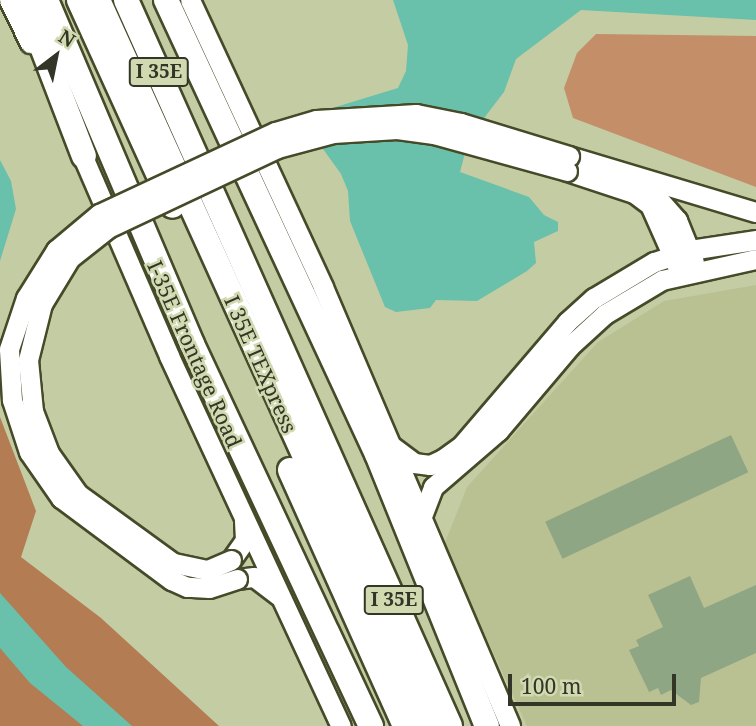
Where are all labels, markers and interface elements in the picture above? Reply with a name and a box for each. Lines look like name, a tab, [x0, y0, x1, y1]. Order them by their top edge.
north arrow	[21, 21, 91, 91]
text: N	[54, 23, 80, 53]
road number: I 35E	[128, 57, 190, 88]
street label: I-35E Frontage Road	[142, 257, 248, 451]
street label: I 35E TEXpress	[219, 291, 303, 437]
road number: I 35E	[362, 584, 426, 615]
scale bar	[511, 660, 679, 704]
text: 100 m	[521, 672, 582, 700]

